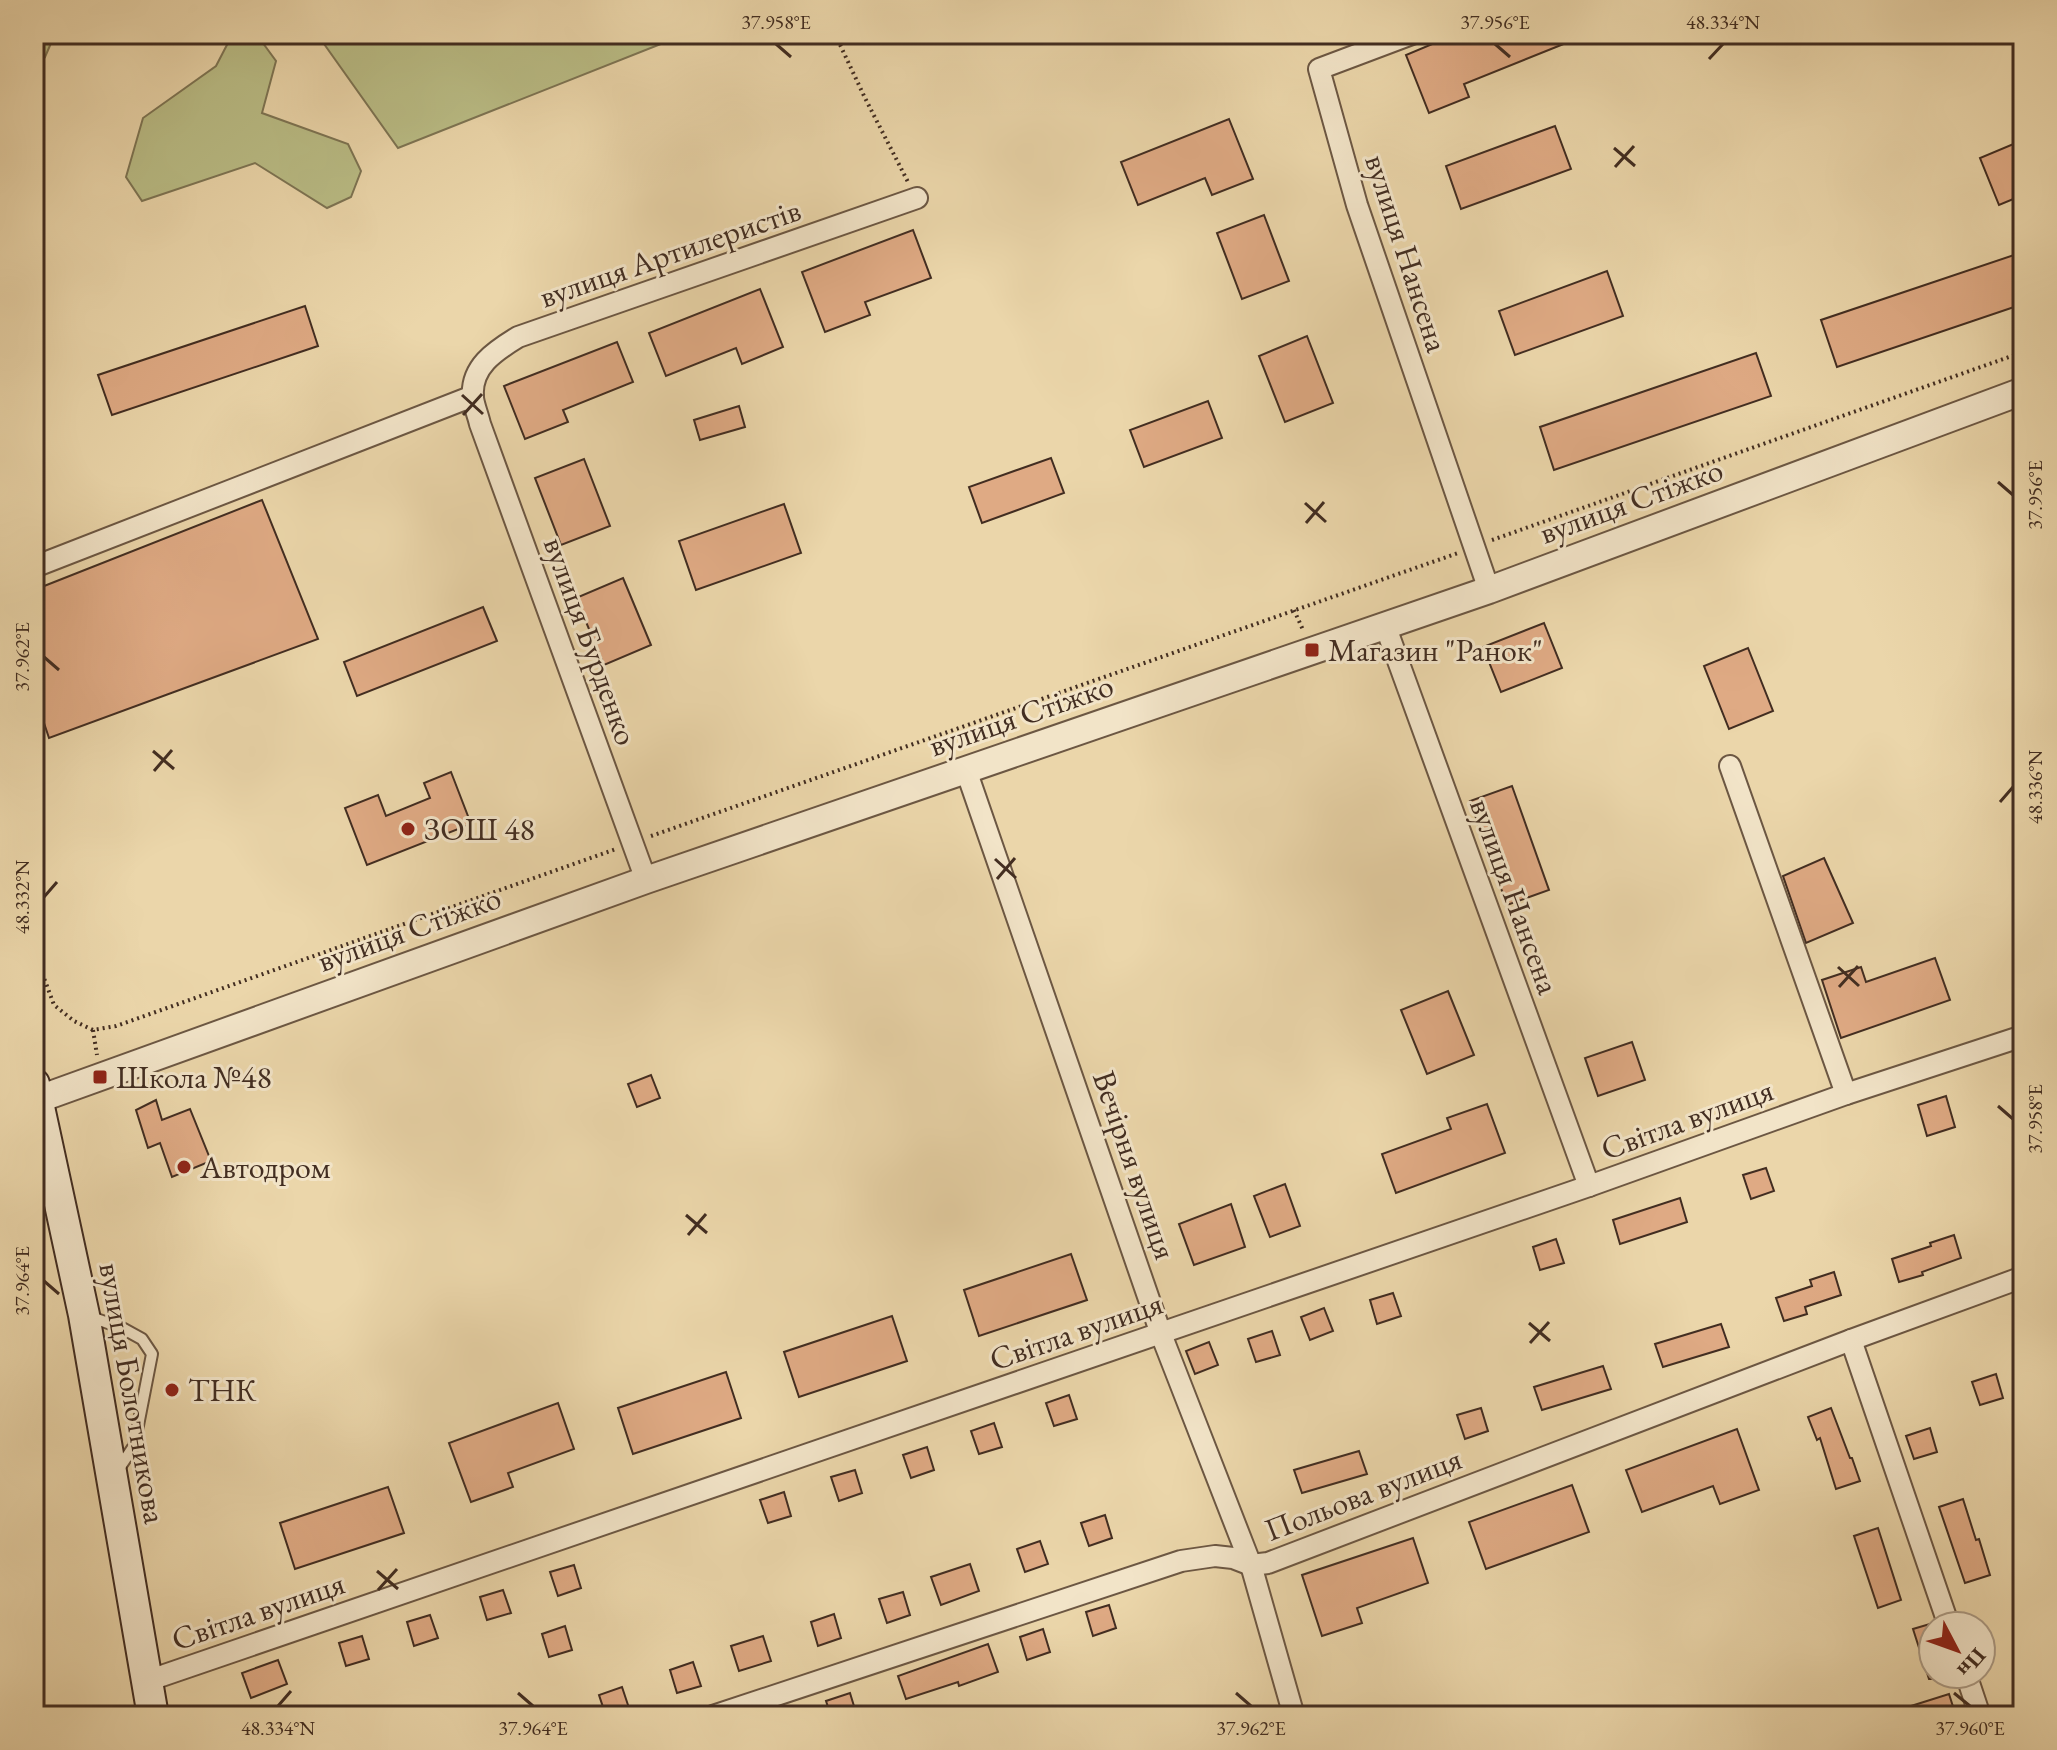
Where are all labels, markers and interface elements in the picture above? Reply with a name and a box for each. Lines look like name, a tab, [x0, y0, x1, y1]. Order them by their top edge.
text: 37.958°E	[741, 9, 811, 35]
text: 37.956°E	[1460, 9, 1530, 35]
text: 48.334°N	[1686, 9, 1760, 35]
street label: вулиця Нансена	[1355, 149, 1459, 357]
street label: вулиця Артилеристів	[534, 189, 806, 317]
street label: вулиця Стіжко	[1533, 448, 1729, 554]
text: 37.956°E	[2022, 460, 2048, 530]
street label: вулиця Бурденко	[534, 531, 648, 751]
text: 37.962°E	[9, 622, 35, 692]
place label: Магазин "Ранок"	[1328, 629, 1543, 671]
marker: Магазин "Ранок"	[1303, 641, 1321, 659]
street label: вулиця Стіжко	[923, 664, 1119, 766]
text: 48.336°N	[2022, 750, 2048, 824]
street label: вулиця Нансена	[1460, 792, 1570, 1000]
place label: ЗОШ 48	[424, 808, 535, 850]
marker: ЗОШ 48	[399, 820, 417, 838]
text: 48.332°N	[9, 860, 35, 934]
street label: вулиця Стіжко	[311, 876, 507, 982]
place label: Школа №48	[116, 1056, 272, 1098]
street label: Вечірня вулиця	[1083, 1065, 1187, 1265]
marker: Школа №48	[91, 1068, 109, 1086]
street label: Світла вулиця	[1595, 1068, 1779, 1170]
text: 37.958°E	[2022, 1084, 2048, 1154]
place label: Автодром	[199, 1146, 331, 1188]
marker: Автодром	[175, 1158, 193, 1176]
text: 37.964°E	[9, 1246, 35, 1316]
street label: вулиця Болотникова	[89, 1259, 177, 1527]
street label: Світла вулиця	[984, 1282, 1168, 1380]
place label: ТНК	[188, 1369, 257, 1411]
marker: ТНК	[163, 1381, 181, 1399]
street label: Польова вулиця	[1258, 1437, 1468, 1551]
street label: Світла вулиця	[166, 1562, 350, 1660]
north arrow	[1917, 1610, 1997, 1690]
text: Пн	[1951, 1642, 1993, 1684]
text: 48.334°N	[241, 1715, 315, 1741]
text: 37.964°E	[498, 1715, 568, 1741]
text: 37.962°E	[1216, 1715, 1286, 1741]
text: 37.960°E	[1935, 1715, 2005, 1741]

